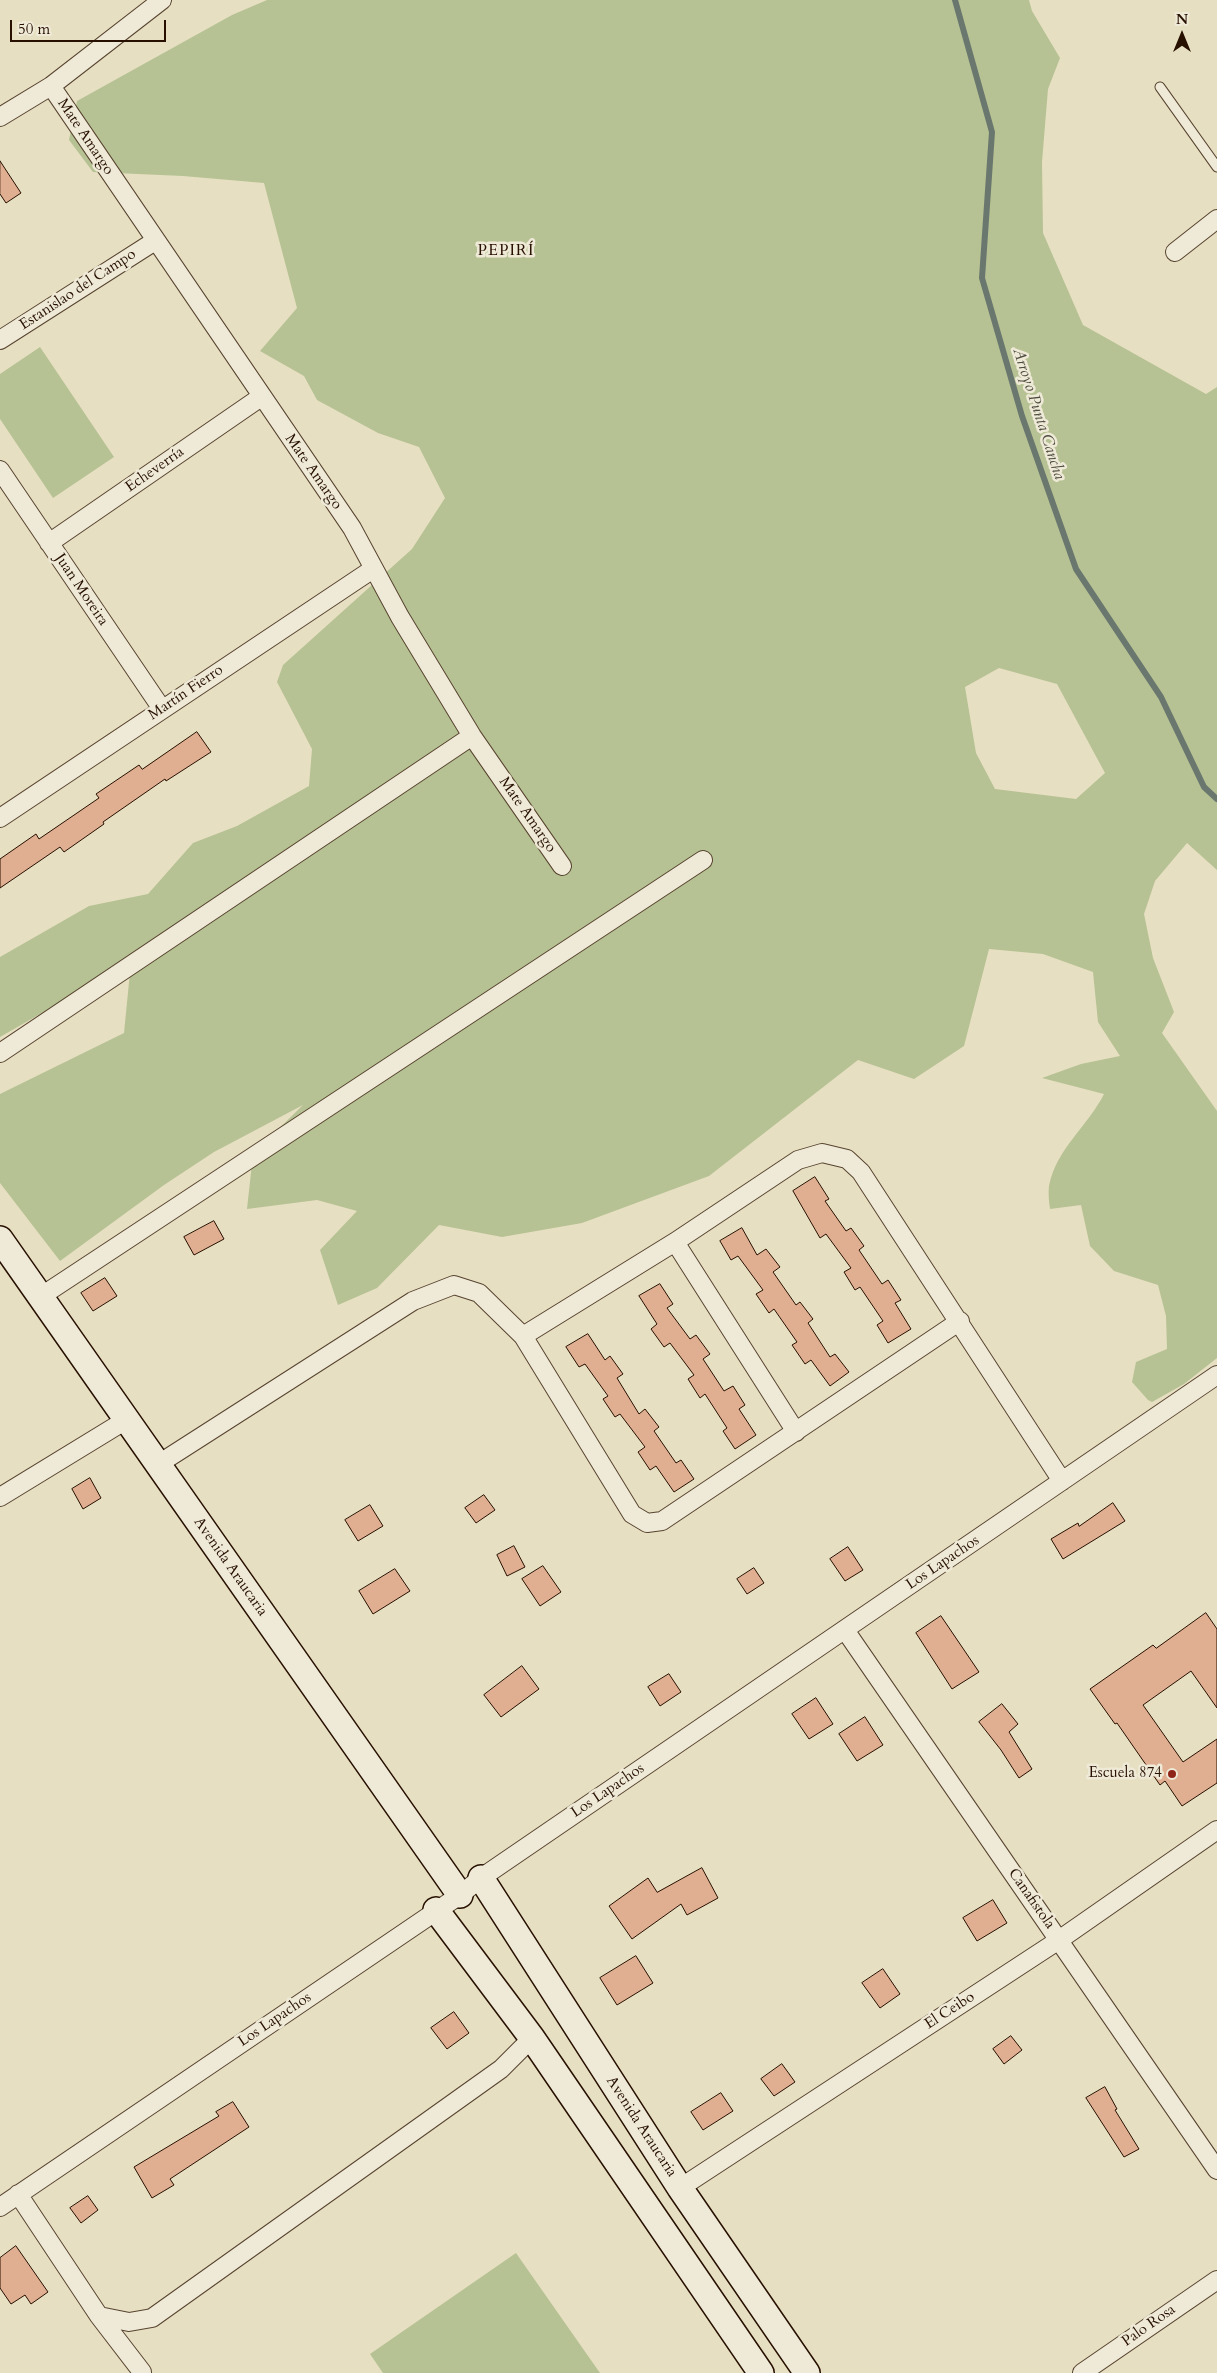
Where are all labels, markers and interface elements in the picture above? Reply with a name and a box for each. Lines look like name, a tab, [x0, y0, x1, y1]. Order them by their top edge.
scale bar	[12, 10, 169, 42]
north arrow	[1157, 10, 1207, 60]
text: N	[1176, 10, 1188, 29]
text: 50 m	[18, 19, 50, 39]
street label: Mate Amargo	[53, 95, 117, 179]
district label: PEPIRÍ	[477, 241, 535, 261]
street label: Estanislao del Campo	[16, 246, 140, 334]
water label: Arroyo Punta Cancha	[1008, 346, 1068, 482]
street label: Mate Amargo	[280, 431, 346, 513]
street label: Echeverría	[122, 443, 188, 497]
street label: Juan Moreira	[50, 551, 112, 629]
street label: Martín Fierro	[145, 661, 227, 725]
street label: Mate Amargo	[494, 774, 560, 856]
street label: Avenida Araucaria	[189, 1514, 271, 1620]
street label: Los Lapachos	[903, 1532, 983, 1594]
street label: Los Lapachos	[568, 1760, 648, 1822]
place label: Escuela 874	[1088, 1765, 1162, 1783]
marker: Escuela 874	[1166, 1768, 1178, 1780]
street label: Canafistola	[1004, 1865, 1058, 1933]
street label: El Ceibo	[922, 1988, 978, 2034]
street label: Los Lapachos	[235, 1989, 315, 2051]
street label: Avenida Araucaria	[602, 2073, 680, 2181]
street label: Palo Rosa	[1119, 2301, 1179, 2351]

